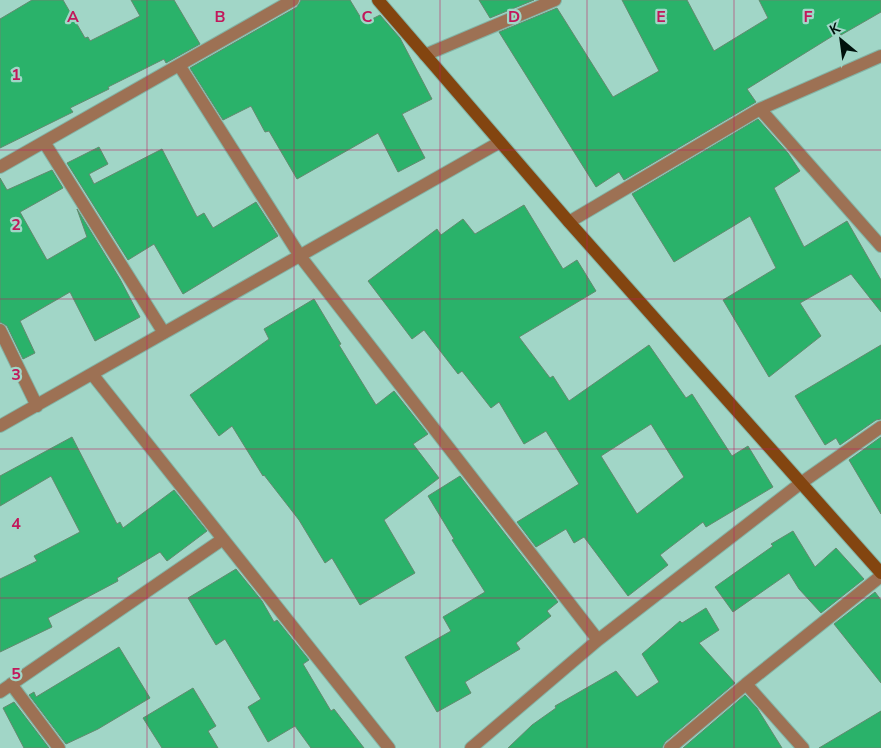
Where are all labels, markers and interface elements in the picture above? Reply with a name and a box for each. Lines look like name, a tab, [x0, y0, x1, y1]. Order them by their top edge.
text: A	[67, 6, 79, 28]
text: B	[214, 6, 226, 28]
text: C	[362, 6, 373, 28]
text: D	[508, 6, 520, 28]
text: E	[656, 6, 666, 28]
text: F	[804, 6, 813, 28]
north arrow	[816, 15, 866, 65]
text: K	[826, 18, 844, 40]
text: 1	[11, 64, 21, 86]
text: 2	[11, 214, 21, 236]
text: 3	[11, 364, 21, 386]
text: 4	[11, 513, 21, 535]
text: 5	[11, 663, 21, 685]

